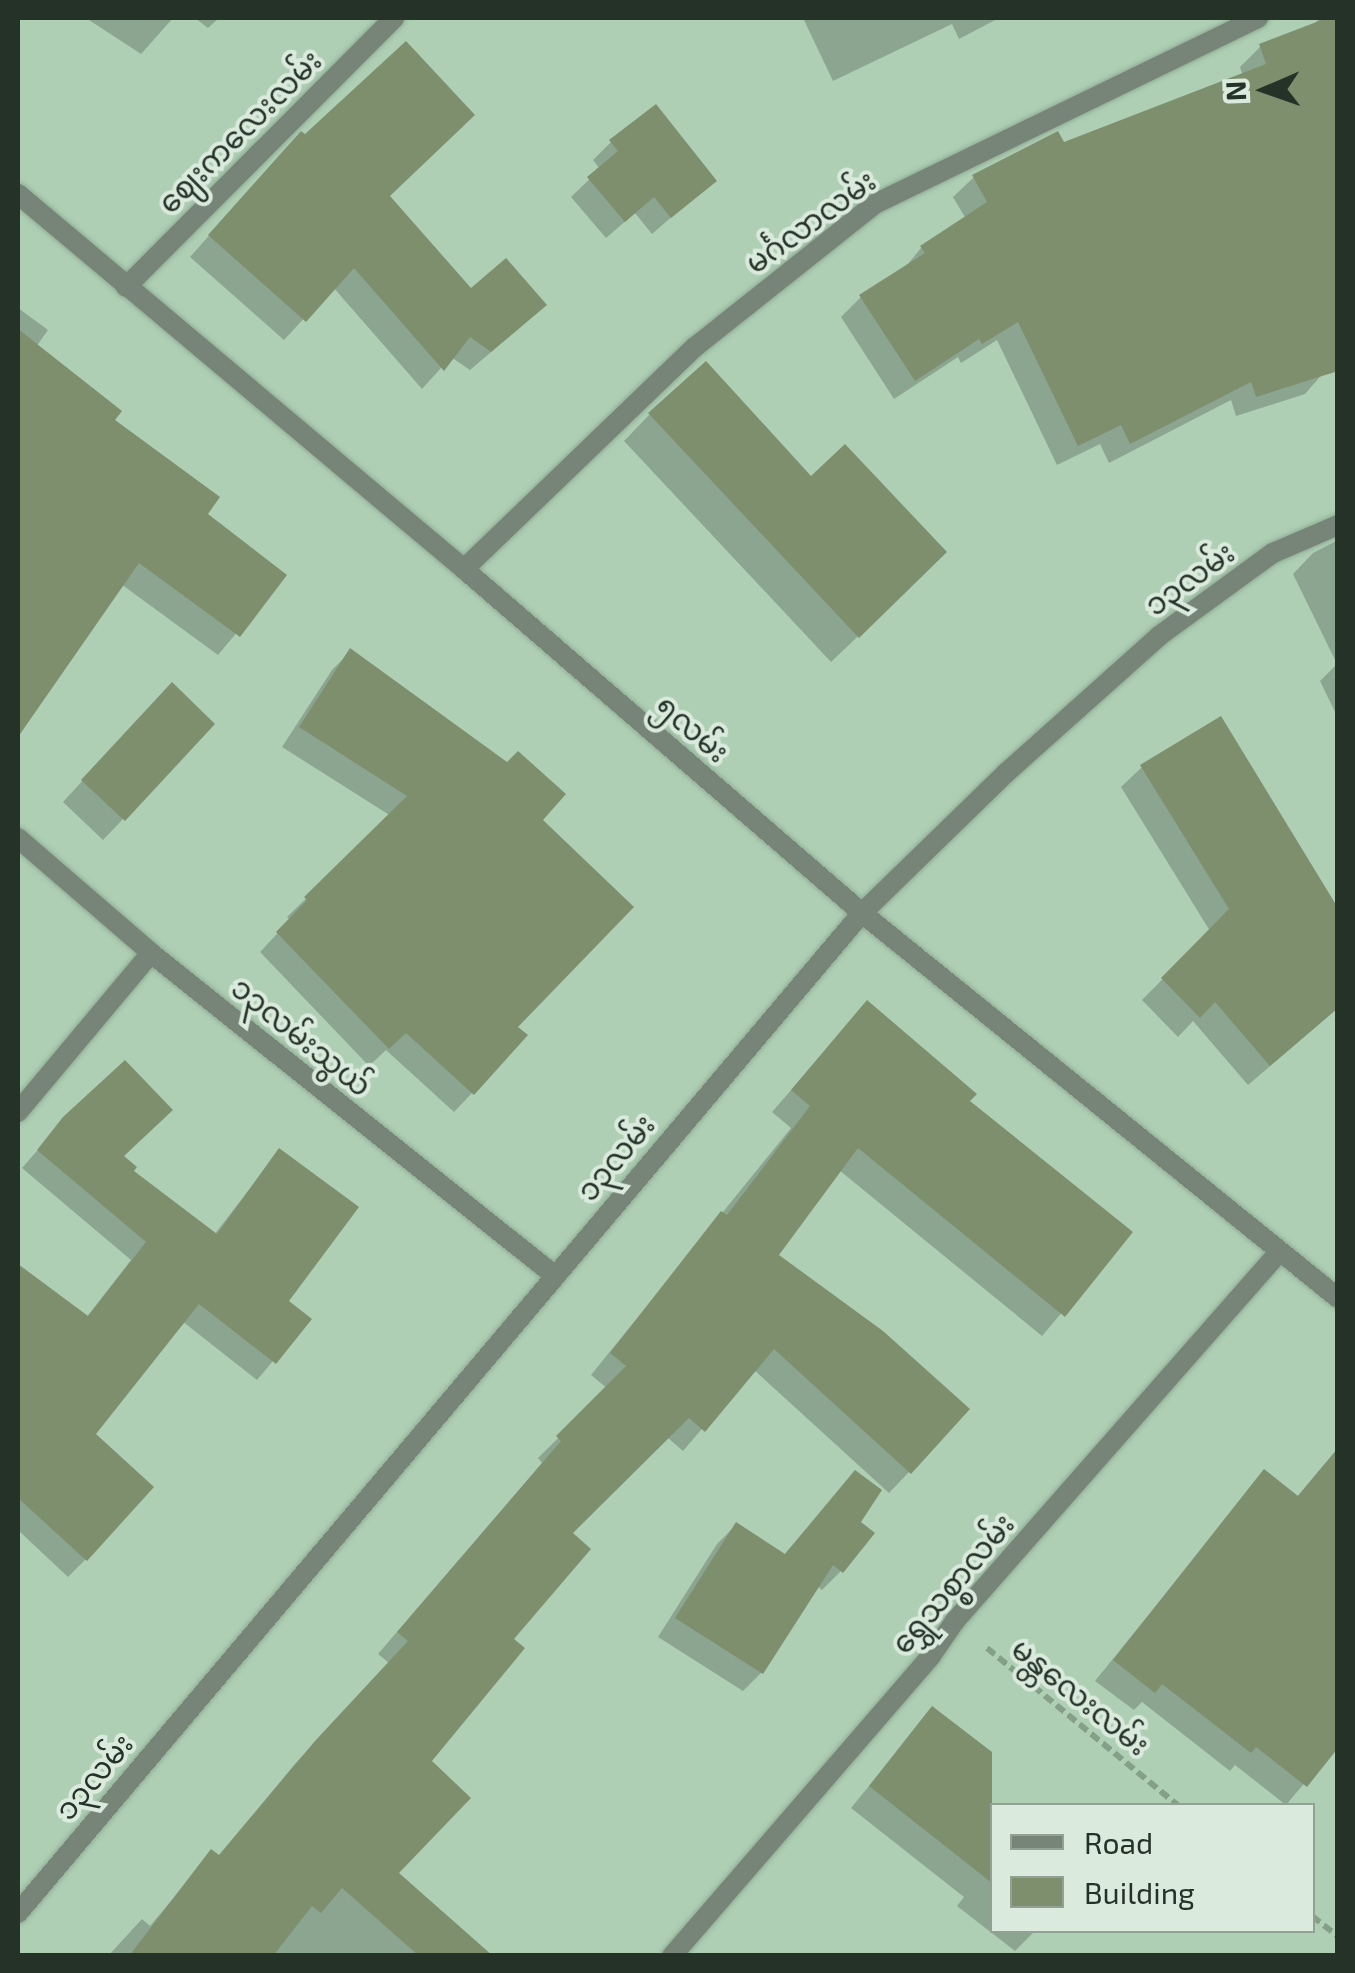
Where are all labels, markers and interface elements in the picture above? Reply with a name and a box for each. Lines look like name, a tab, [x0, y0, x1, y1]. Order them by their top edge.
north arrow	[1215, 40, 1315, 140]
street label: ဈေးကလေးလမ်း	[150, 42, 328, 220]
text: N	[1218, 80, 1252, 102]
street label: မင်္ဂလာလမ်း	[738, 162, 882, 280]
street label: ၁၃လမ်း	[1137, 534, 1241, 622]
street label: ၅လမ်း	[649, 687, 737, 769]
street label: ၁၃လမ်းသွယ်	[225, 969, 379, 1103]
street label: ၁၃လမ်း	[569, 1106, 661, 1208]
street label: ရွှေသစ္စာလမ်း	[883, 1506, 1021, 1660]
street label: မန္တလေးလမ်း	[1005, 1630, 1157, 1762]
street label: ၁၃လမ်း	[47, 1725, 139, 1827]
legend	[990, 1803, 1315, 1933]
text: Road	[1084, 1824, 1153, 1860]
text: Building	[1084, 1874, 1195, 1910]

